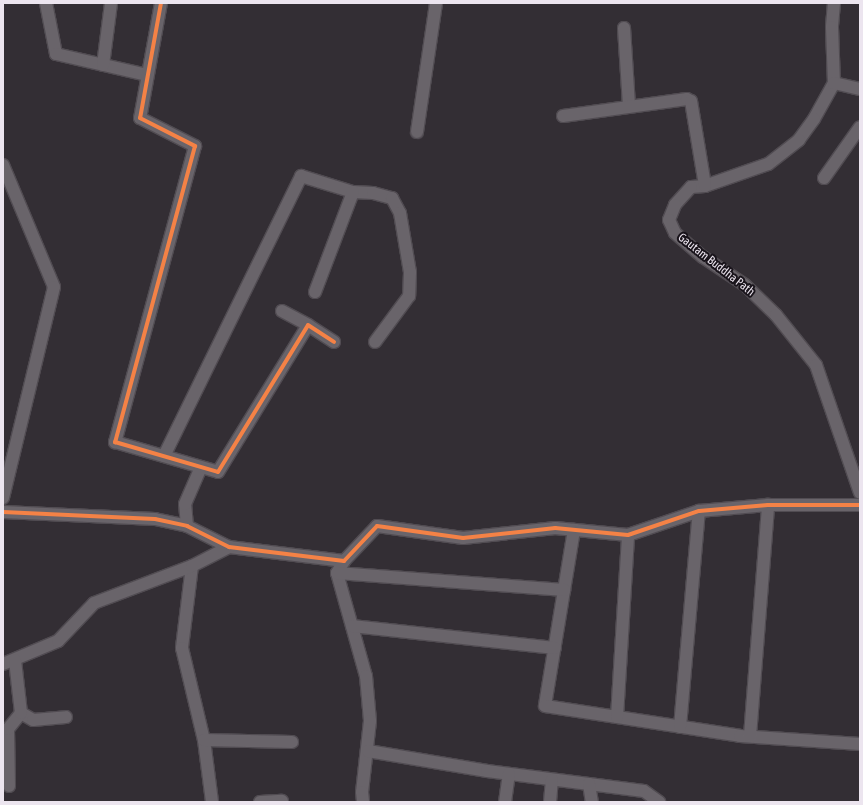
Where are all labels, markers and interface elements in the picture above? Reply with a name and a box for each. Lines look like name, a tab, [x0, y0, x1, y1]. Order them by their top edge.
street label: Gautam Buddha Path	[675, 231, 757, 299]

